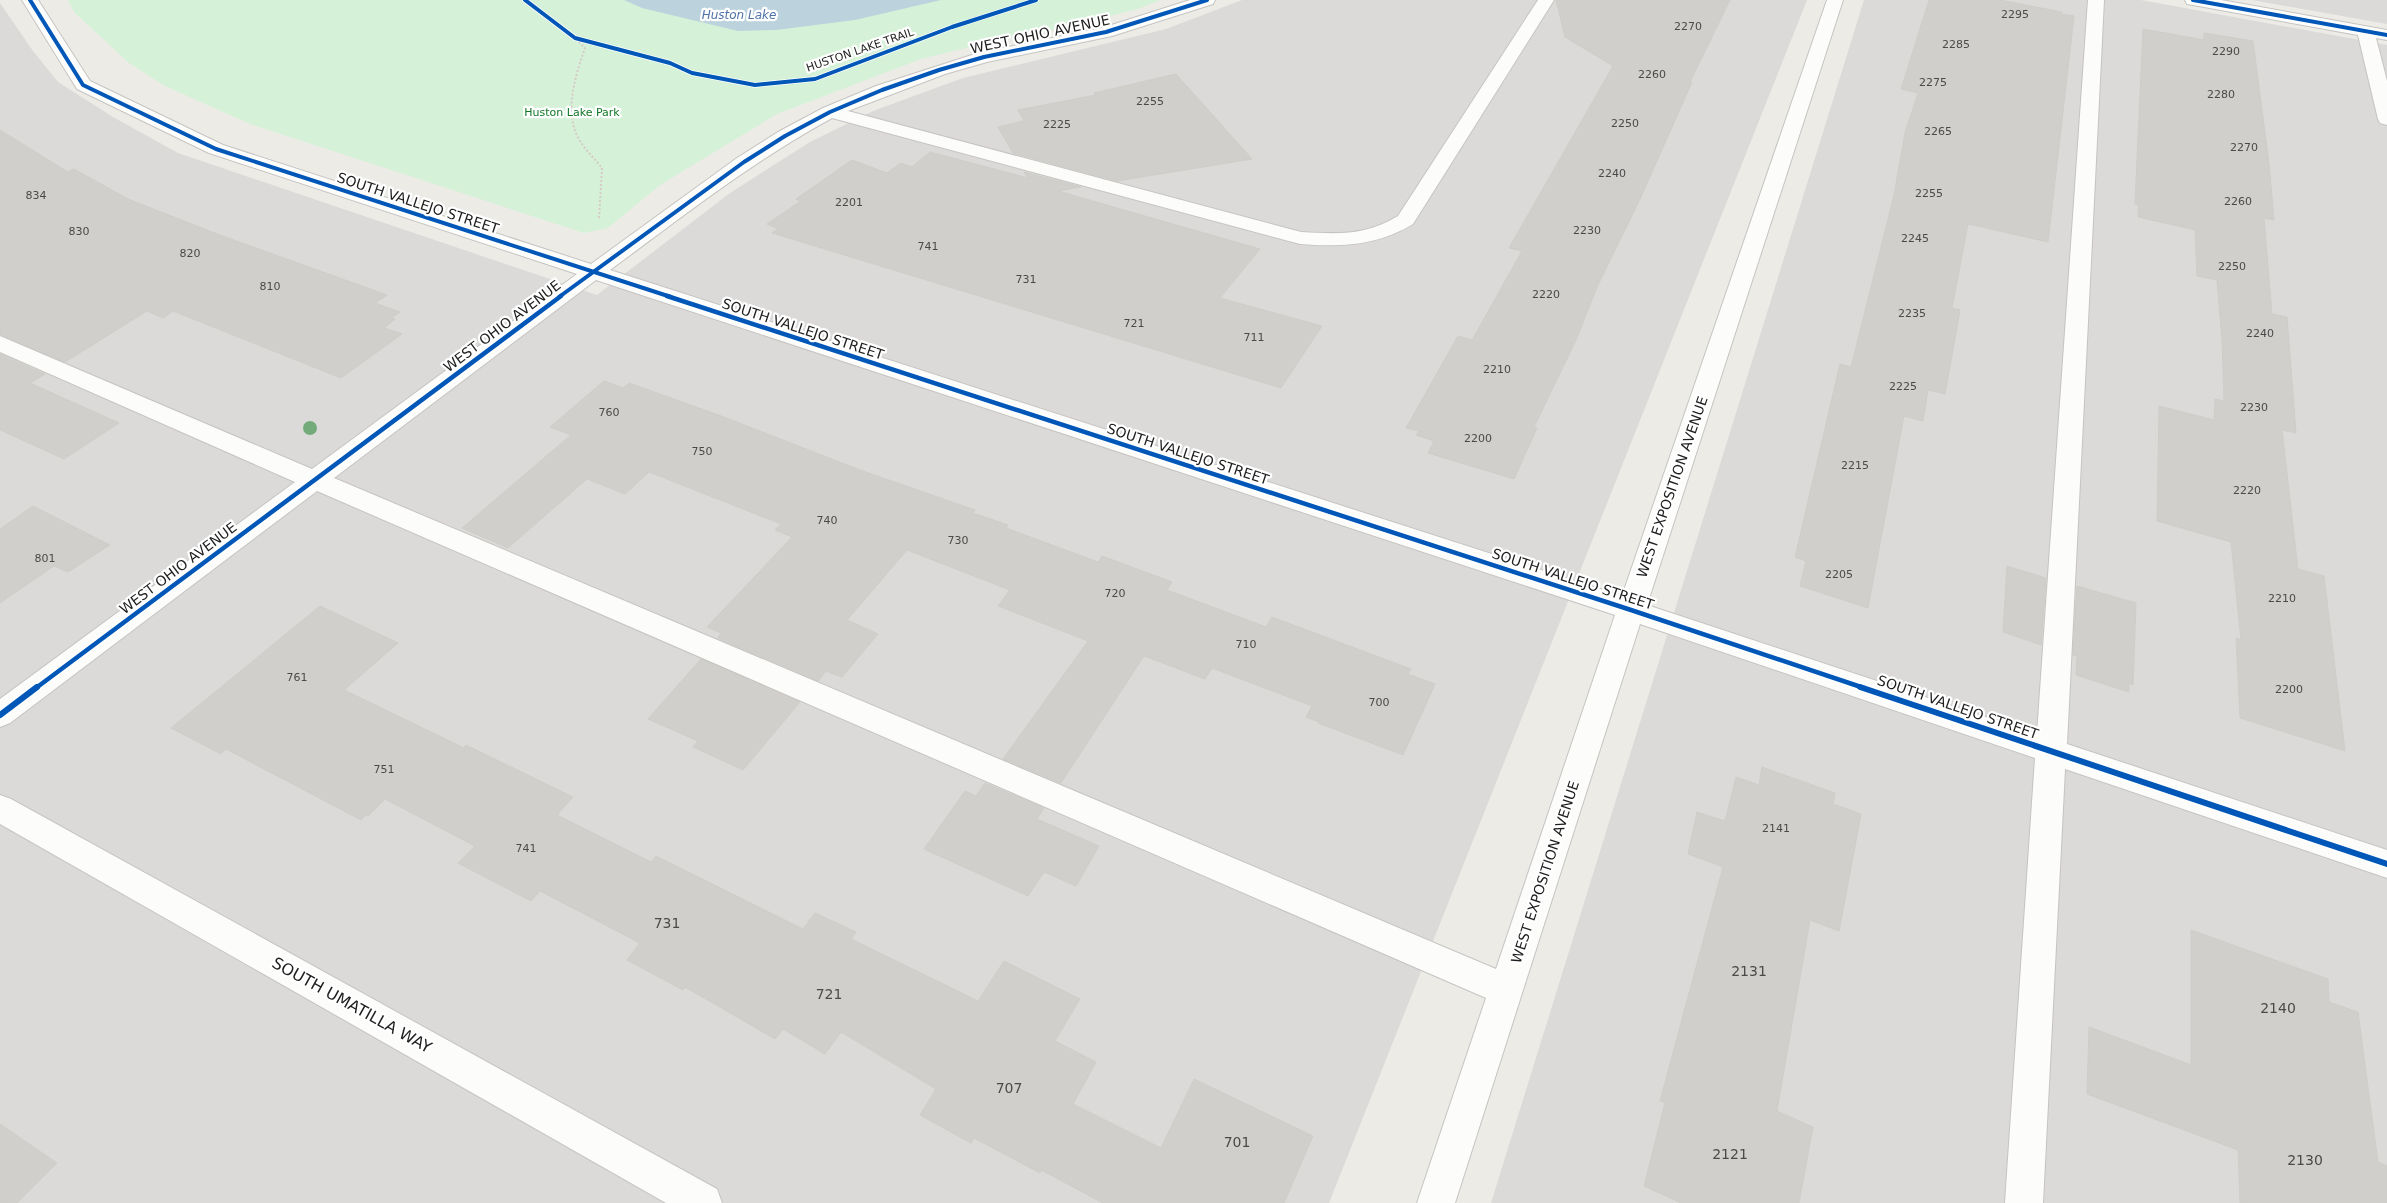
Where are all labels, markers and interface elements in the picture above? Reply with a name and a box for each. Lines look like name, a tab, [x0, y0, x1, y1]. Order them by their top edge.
water label: Huston Lake	[702, 8, 776, 22]
house number: 2295	[2001, 8, 2029, 21]
street label: WEST OHIO AVENUE	[969, 11, 1111, 57]
house number: 2270	[1674, 20, 1702, 33]
street label: HUSTON LAKE TRAIL	[805, 25, 916, 75]
house number: 2285	[1942, 38, 1970, 51]
house number: 2290	[2212, 45, 2240, 58]
house number: 2260	[1638, 68, 1666, 81]
house number: 2275	[1919, 76, 1947, 89]
house number: 2280	[2207, 88, 2235, 101]
house number: 2255	[1136, 95, 1164, 108]
park label: Huston Lake Park	[524, 106, 620, 119]
house number: 2250	[1611, 117, 1639, 130]
house number: 2225	[1043, 118, 1071, 131]
house number: 2265	[1924, 125, 1952, 138]
house number: 2270	[2230, 141, 2258, 154]
house number: 2240	[1598, 167, 1626, 180]
street label: SOUTH VALLEJO STREET	[335, 169, 501, 237]
house number: 2255	[1915, 187, 1943, 200]
house number: 834	[26, 189, 47, 202]
house number: 2260	[2224, 195, 2252, 208]
house number: 2201	[835, 196, 863, 209]
house number: 2230	[1573, 224, 1601, 237]
house number: 830	[69, 225, 90, 238]
house number: 2245	[1901, 232, 1929, 245]
house number: 741	[918, 240, 939, 253]
house number: 820	[180, 247, 201, 260]
house number: 2250	[2218, 260, 2246, 273]
house number: 731	[1016, 273, 1037, 286]
street label: WEST OHIO AVENUE	[440, 277, 564, 375]
house number: 810	[260, 280, 281, 293]
house number: 2220	[1532, 288, 1560, 301]
street label: SOUTH VALLEJO STREET	[720, 295, 886, 363]
house number: 2235	[1898, 307, 1926, 320]
house number: 721	[1124, 317, 1145, 330]
house number: 2240	[2246, 327, 2274, 340]
house number: 711	[1244, 331, 1265, 344]
house number: 2210	[1483, 363, 1511, 376]
house number: 2225	[1889, 380, 1917, 393]
street label: WEST EXPOSITION AVENUE	[1633, 394, 1711, 580]
house number: 2230	[2240, 401, 2268, 414]
house number: 760	[599, 406, 620, 419]
street label: SOUTH VALLEJO STREET	[1105, 420, 1271, 488]
house number: 2200	[1464, 432, 1492, 445]
house number: 750	[692, 445, 713, 458]
house number: 2215	[1841, 459, 1869, 472]
house number: 2220	[2233, 484, 2261, 497]
house number: 740	[817, 514, 838, 527]
street label: WEST OHIO AVENUE	[116, 519, 240, 617]
house number: 730	[948, 534, 969, 547]
street label: SOUTH VALLEJO STREET	[1490, 545, 1656, 613]
house number: 801	[35, 552, 56, 565]
house number: 2205	[1825, 568, 1853, 581]
house number: 720	[1105, 587, 1126, 600]
house number: 2210	[2268, 592, 2296, 605]
house number: 710	[1236, 638, 1257, 651]
house number: 761	[287, 671, 308, 684]
street label: SOUTH VALLEJO STREET	[1875, 672, 2041, 742]
house number: 2200	[2275, 683, 2303, 696]
house number: 700	[1369, 696, 1390, 709]
house number: 751	[374, 763, 395, 776]
street label: WEST EXPOSITION AVENUE	[1508, 779, 1582, 965]
house number: 2141	[1762, 822, 1790, 835]
house number: 741	[516, 842, 537, 855]
house number: 731	[654, 915, 680, 931]
street label: SOUTH UMATILLA WAY	[269, 953, 435, 1057]
house number: 2131	[1731, 963, 1767, 979]
house number: 721	[816, 986, 842, 1002]
house number: 2140	[2260, 1000, 2296, 1016]
house number: 707	[996, 1080, 1022, 1096]
house number: 701	[1224, 1134, 1250, 1150]
house number: 2121	[1712, 1146, 1748, 1162]
house number: 2130	[2287, 1152, 2323, 1168]

